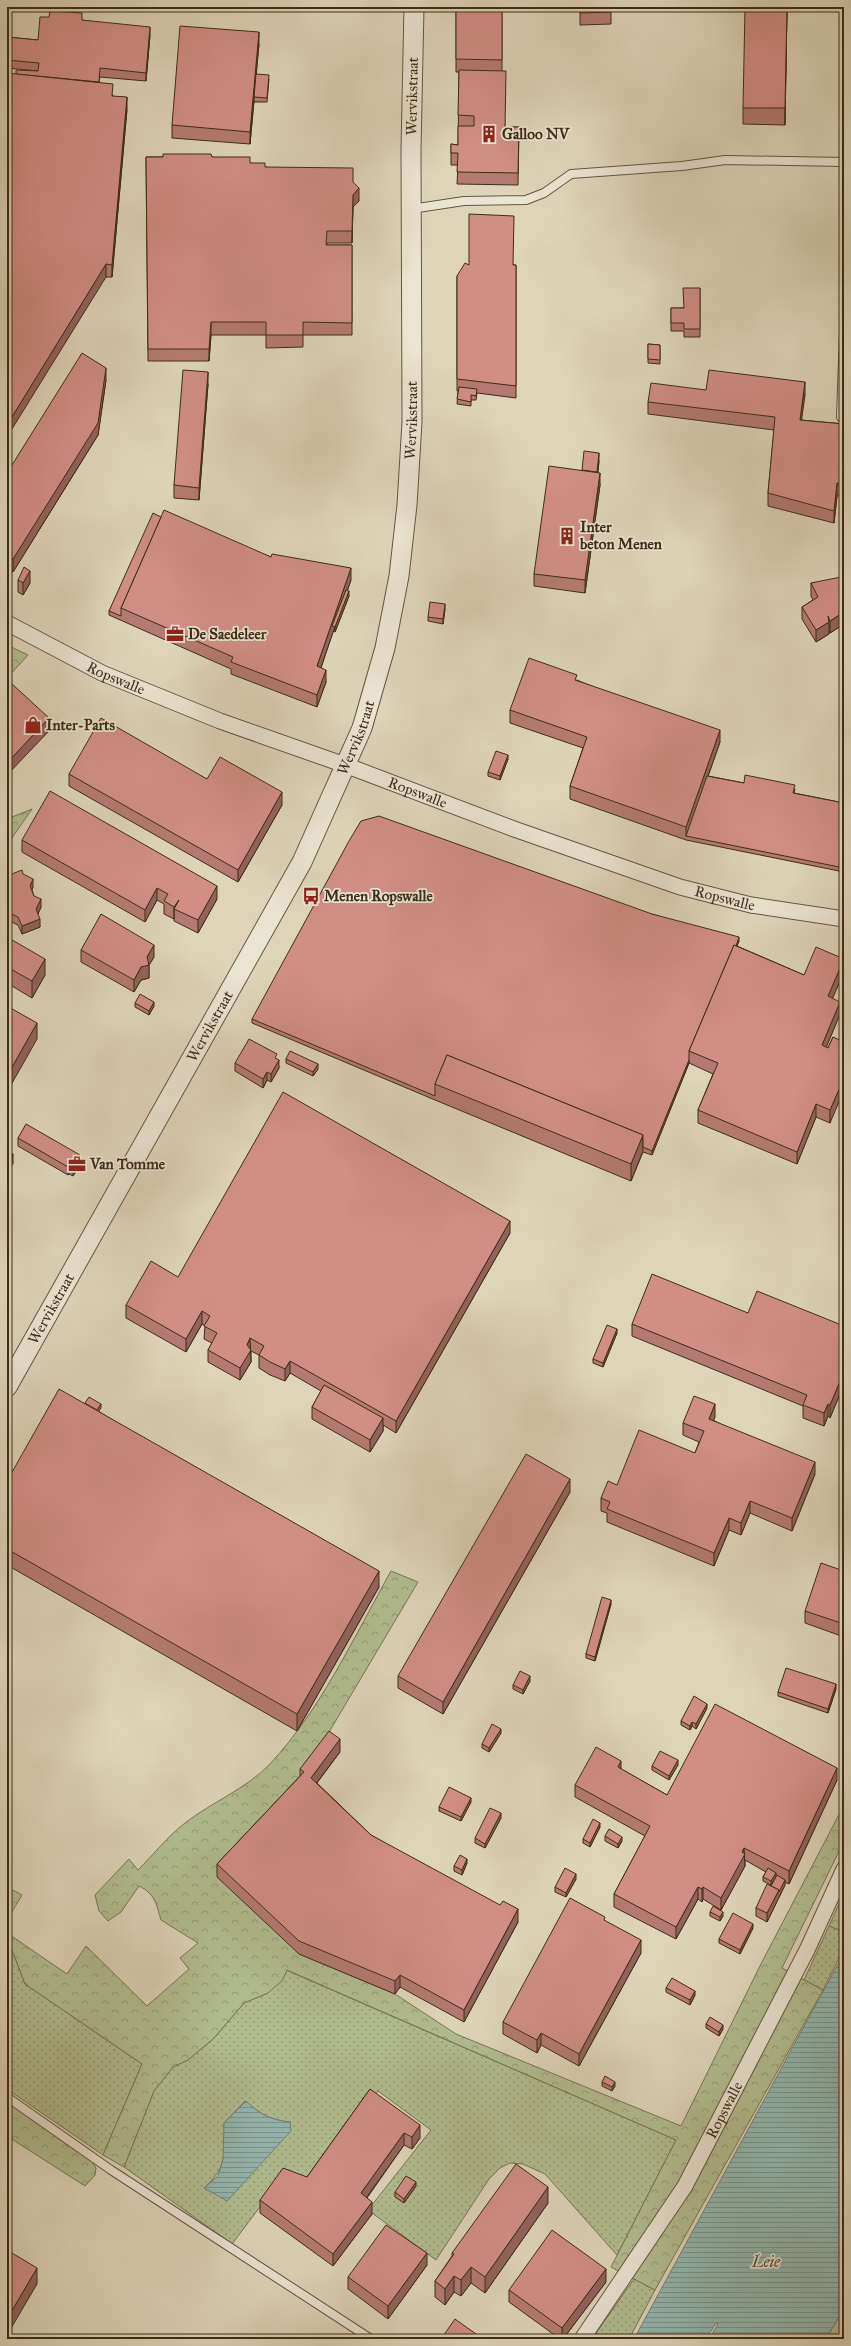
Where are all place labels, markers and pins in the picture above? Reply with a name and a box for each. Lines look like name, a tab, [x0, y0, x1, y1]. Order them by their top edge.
building icon: Galloo NV	[479, 124, 499, 144]
place label: Galloo NV	[502, 125, 571, 143]
place label: Inter beton Menen	[579, 518, 663, 553]
building icon: Inter beton Menen	[557, 526, 577, 546]
office icon: De Saedeleer	[165, 624, 185, 644]
place label: De Saedeleer	[188, 625, 267, 643]
shop icon: Inter-Parts	[23, 715, 43, 735]
place label: Inter-Parts	[46, 716, 115, 734]
bus stop icon: Menen Ropswalle	[301, 886, 321, 906]
place label: Menen Ropswalle	[324, 887, 434, 906]
office icon: Van Tomme	[67, 1154, 87, 1174]
place label: Van Tomme	[89, 1155, 166, 1173]

